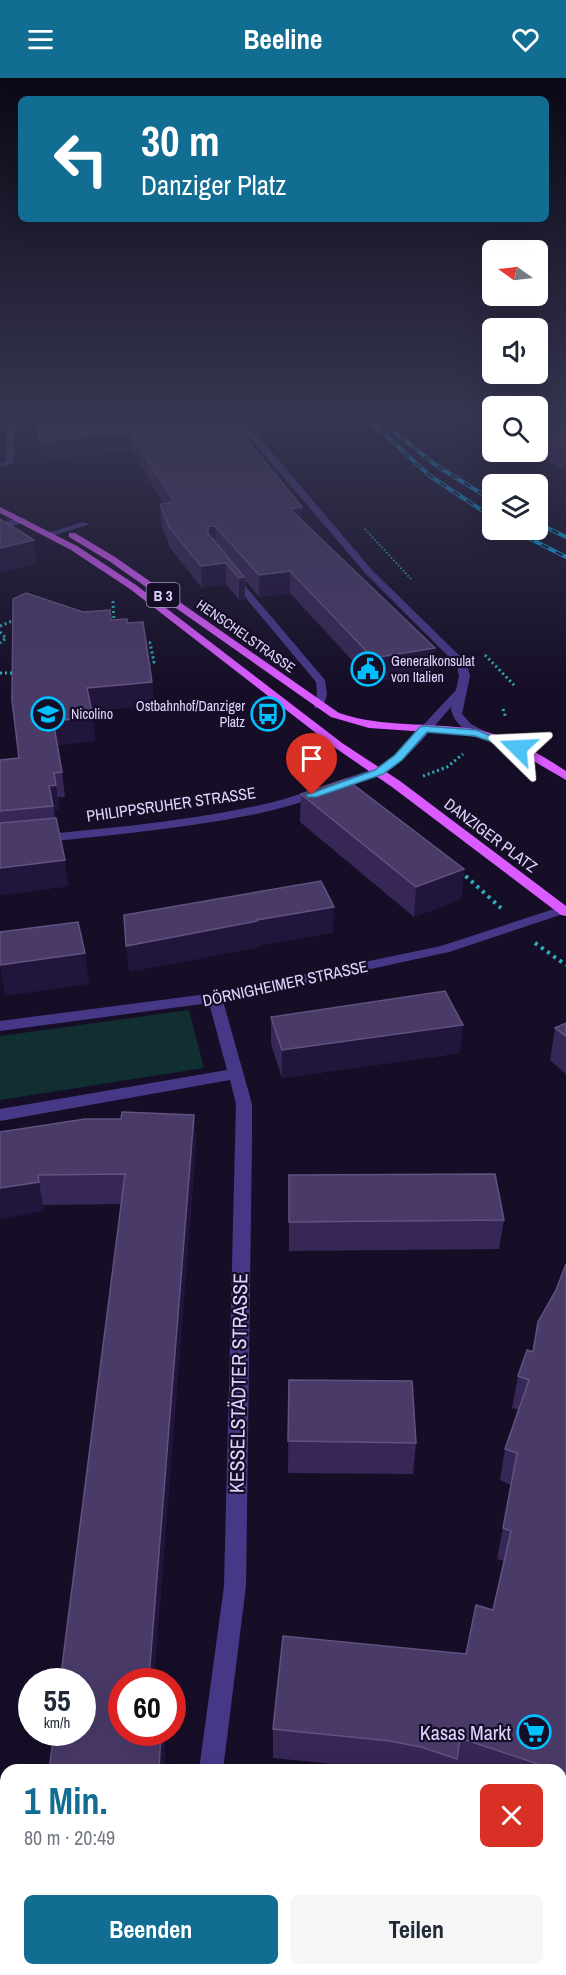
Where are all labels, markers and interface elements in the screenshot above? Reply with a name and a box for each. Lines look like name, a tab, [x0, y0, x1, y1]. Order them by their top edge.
text: Beeline	[244, 21, 322, 57]
icon: menu	[24, 23, 57, 56]
icon: heart	[509, 23, 542, 56]
text: 30 m	[141, 113, 220, 169]
icon: left	[42, 120, 120, 198]
text: Danziger Platz	[141, 167, 286, 203]
north arrow	[482, 240, 548, 306]
map controls	[482, 240, 548, 540]
button: sound	[482, 318, 548, 384]
button: search	[482, 396, 548, 462]
button: layers	[482, 474, 548, 540]
road number: B 3	[146, 583, 180, 607]
street label: HENSCHELSTRASSE	[193, 595, 299, 677]
public building icon: Generalkonsulat von Italien	[350, 651, 386, 687]
place label: Generalkonsulat von Italien	[391, 652, 475, 686]
school or university icon: Nicolino	[30, 696, 66, 732]
bus stop icon: Ostbahnhof/Danziger Platz	[250, 696, 286, 732]
place label: Ostbahnhof/Danziger Platz	[136, 697, 245, 731]
place label: Nicolino	[71, 705, 113, 723]
position arrow	[486, 716, 550, 780]
pin	[286, 733, 337, 795]
icon: arrive	[295, 742, 328, 775]
street label: PHILIPPSRUHER STRASSE	[85, 781, 257, 827]
street label: DANZIGER PLATZ	[440, 793, 542, 877]
street label: DÖRNIGHEIMER STRASSE	[200, 955, 370, 1011]
street label: KESSELSTÄDTER STRASSE	[223, 1273, 253, 1493]
speed limit sign: 60	[108, 1668, 186, 1746]
text: 55	[43, 1680, 71, 1720]
text: km/h	[44, 1712, 70, 1733]
supermarket icon: Kasas Markt	[516, 1714, 552, 1750]
place label: Kasas Markt	[420, 1719, 511, 1746]
text: 1 Min.	[24, 1777, 108, 1825]
button: close	[480, 1784, 543, 1847]
text: 80 m · 20:49	[24, 1824, 115, 1851]
button: Beenden	[24, 1895, 278, 1964]
button: Teilen	[290, 1895, 543, 1964]

